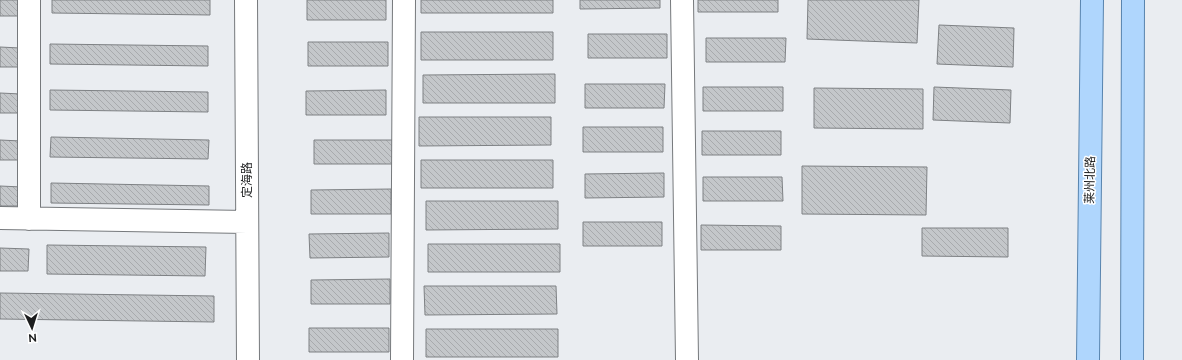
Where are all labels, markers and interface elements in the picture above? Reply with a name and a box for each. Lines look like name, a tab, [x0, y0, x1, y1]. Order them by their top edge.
street label: 莱州北路	[1083, 156, 1097, 204]
street label: 定海路	[240, 162, 254, 198]
north arrow	[12, 308, 52, 348]
text: N	[28, 331, 37, 344]

